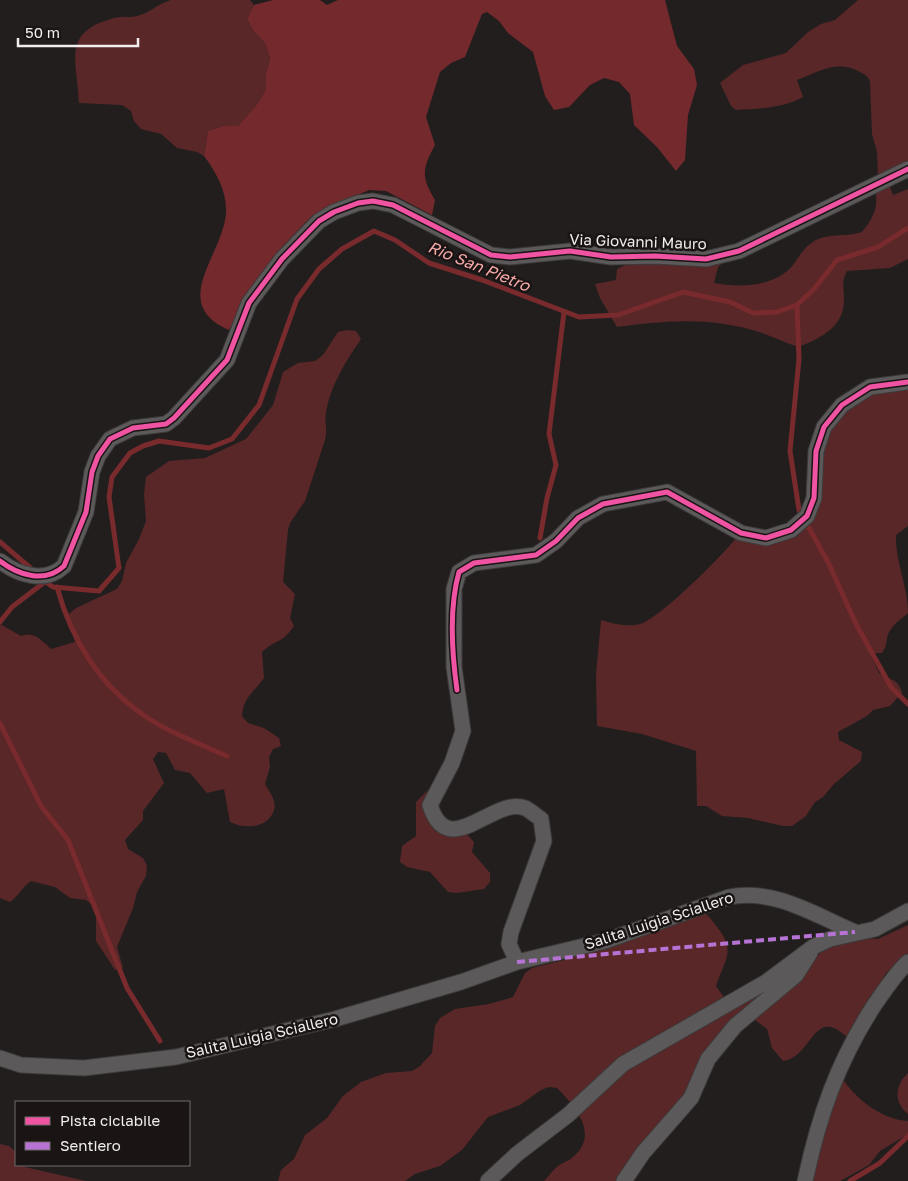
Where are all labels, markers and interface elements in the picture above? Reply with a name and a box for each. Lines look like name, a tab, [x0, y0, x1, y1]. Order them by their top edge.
scale bar	[18, 15, 138, 47]
text: 50 m	[25, 23, 60, 41]
street label: Via Giovanni Mauro	[569, 230, 707, 252]
water label: Rio San Pietro	[425, 236, 534, 296]
street label: Salita Luigia Sciallero	[582, 888, 735, 953]
street label: Salita Luigia Sciallero	[184, 1009, 339, 1061]
legend	[15, 1101, 190, 1166]
text: Pista ciclabile	[60, 1111, 161, 1129]
text: Sentiero	[60, 1136, 121, 1154]

